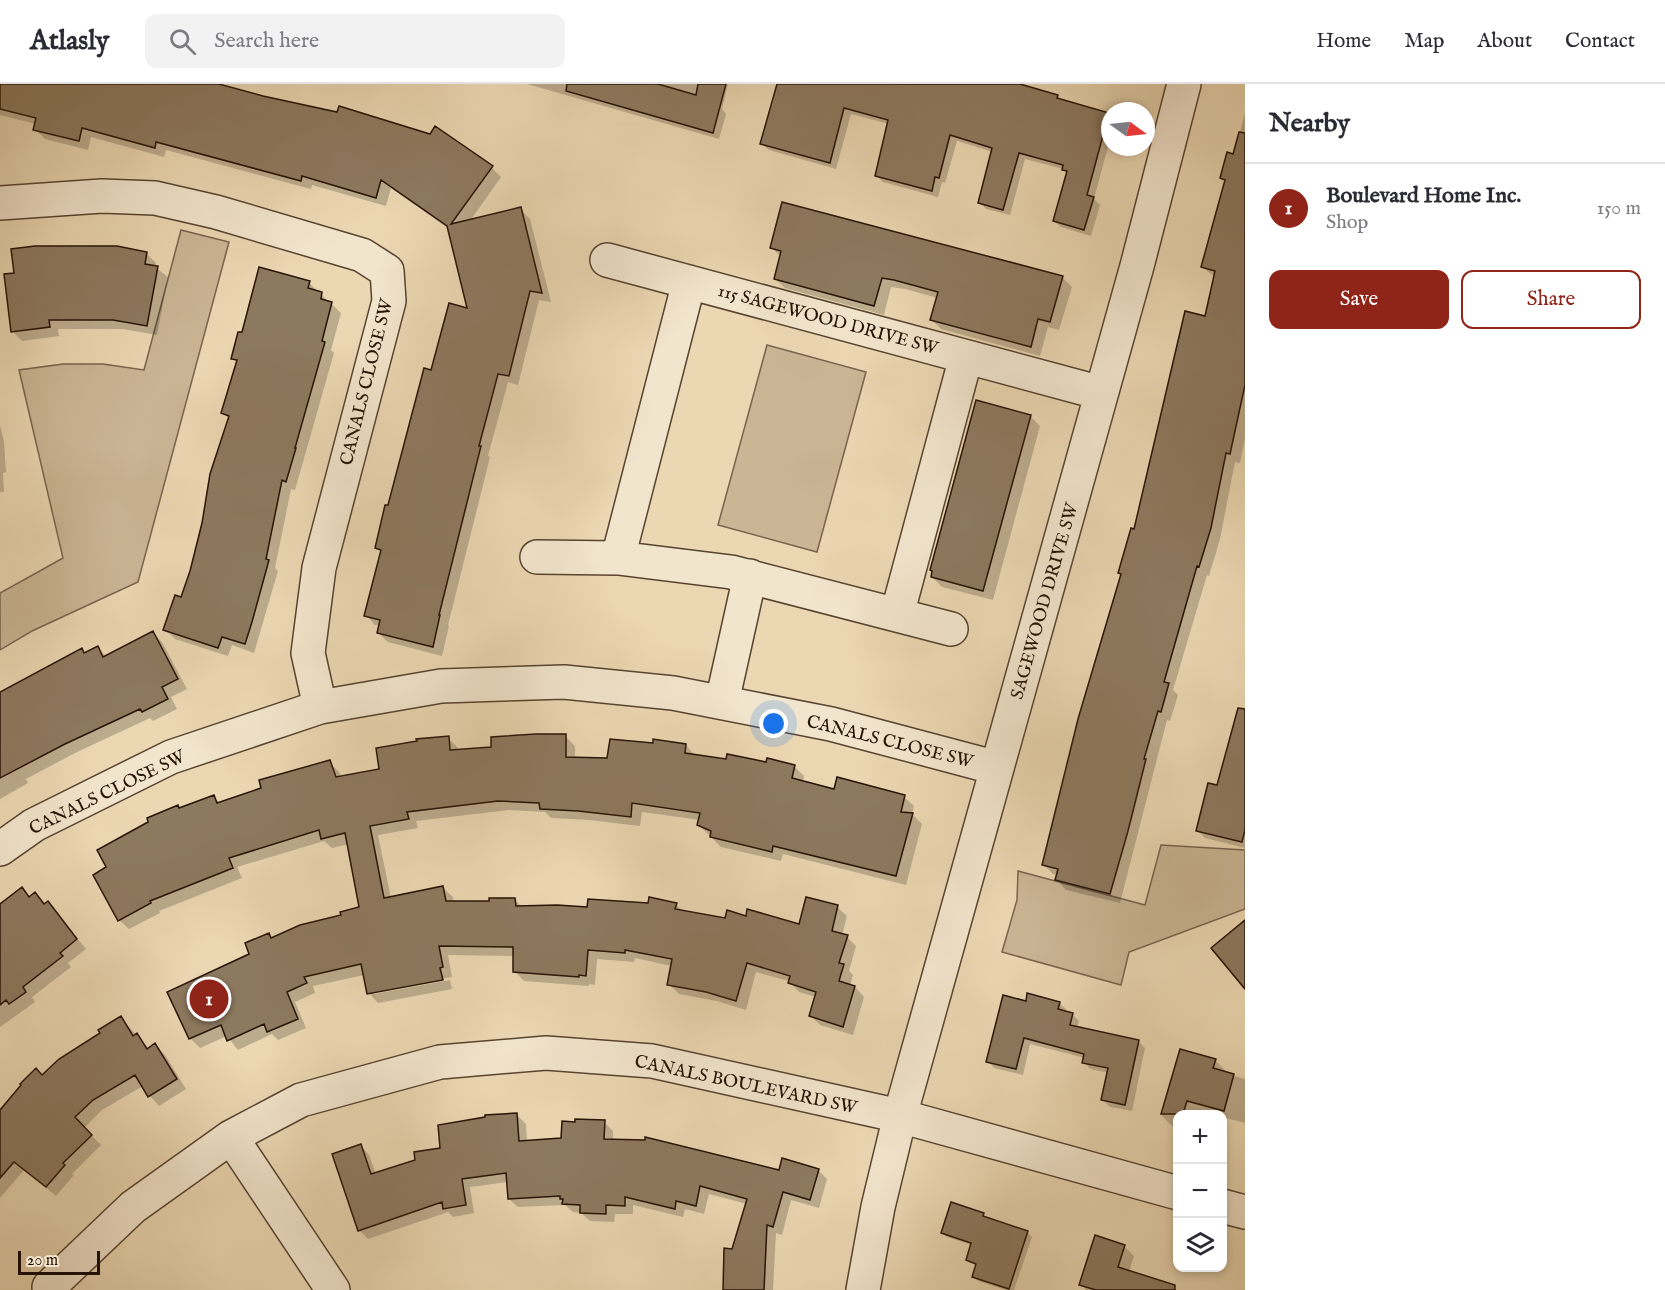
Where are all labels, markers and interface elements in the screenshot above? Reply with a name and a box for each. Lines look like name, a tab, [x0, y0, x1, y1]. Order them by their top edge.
search box	[145, 14, 565, 68]
text: Atlasly	[30, 24, 109, 59]
icon: search	[166, 25, 199, 58]
text: Search here	[214, 27, 319, 55]
text: Home	[1316, 28, 1371, 55]
text: Map	[1404, 28, 1444, 55]
text: About	[1477, 28, 1532, 55]
text: Contact	[1565, 28, 1635, 55]
north arrow	[1101, 102, 1155, 156]
text: Nearby	[1269, 107, 1350, 140]
text: Boulevard Home Inc.	[1326, 182, 1521, 210]
text: 1	[1285, 196, 1292, 221]
text: 150 m	[1597, 196, 1641, 221]
text: Shop	[1326, 210, 1368, 235]
button: Save	[1269, 270, 1449, 329]
button: Share	[1461, 270, 1641, 329]
street label: 115 SAGEWOOD DRIVE SW	[715, 280, 941, 361]
street label: CANALS CLOSE SW	[336, 296, 399, 468]
street label: SAGEWOOD DRIVE SW	[1006, 500, 1085, 702]
your location	[759, 709, 788, 738]
street label: CANALS CLOSE SW	[804, 711, 976, 774]
street label: CANALS CLOSE SW	[26, 745, 190, 841]
pin: 1	[190, 976, 228, 1022]
street label: CANALS BOULEVARD SW	[632, 1051, 860, 1120]
map controls	[1173, 1110, 1227, 1272]
button: +	[1173, 1110, 1227, 1164]
button: −	[1173, 1164, 1227, 1218]
button: layers	[1173, 1218, 1227, 1272]
scale bar	[18, 1248, 100, 1276]
text: 20 m	[27, 1251, 58, 1271]

